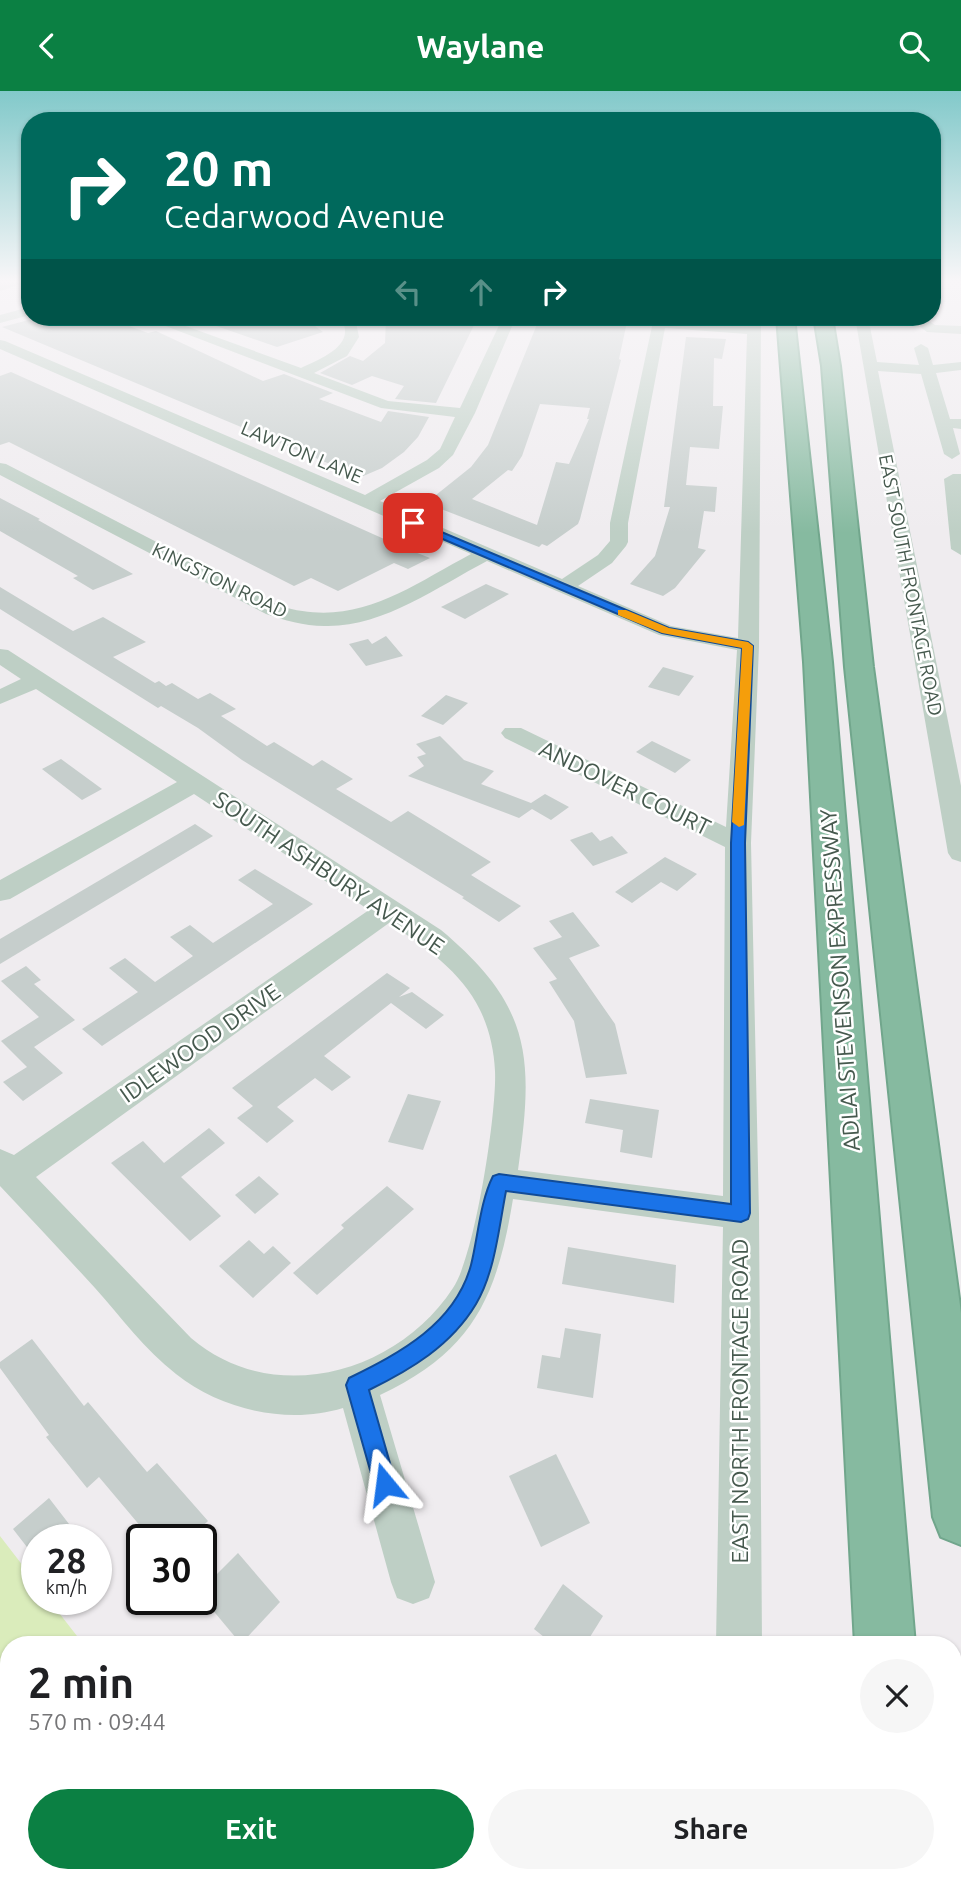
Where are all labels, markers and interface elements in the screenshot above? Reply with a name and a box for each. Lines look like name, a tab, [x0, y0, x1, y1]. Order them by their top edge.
icon: back	[28, 27, 66, 65]
icon: search	[895, 27, 933, 65]
text: Waylane	[417, 28, 544, 64]
icon: right	[49, 140, 140, 231]
text: 20 m	[164, 140, 273, 195]
text: Cedarwood Avenue	[164, 198, 445, 234]
icon: left	[389, 273, 427, 311]
icon: ahead	[462, 273, 500, 311]
icon: right	[535, 273, 573, 311]
street label: LAWTON LANE	[238, 416, 366, 488]
street label: EAST SOUTH FRONTAGE ROAD	[875, 452, 947, 718]
pin	[383, 493, 443, 553]
icon: arrive	[394, 504, 432, 542]
street label: KINGSTON ROAD	[149, 538, 291, 622]
street label: ANDOVER COURT	[536, 735, 715, 840]
street label: SOUTH ASHBURY AVENUE	[209, 786, 449, 959]
street label: ADLAI STEVENSON EXPRESSWAY	[815, 808, 864, 1152]
street label: IDLEWOOD DRIVE	[115, 978, 284, 1107]
street label: EAST NORTH FRONTAGE ROAD	[727, 1239, 752, 1563]
position arrow	[348, 1447, 422, 1521]
speed limit sign: 30	[126, 1524, 217, 1615]
text: 28	[47, 1540, 86, 1580]
text: km/h	[46, 1577, 87, 1597]
text: 2 min	[28, 1659, 134, 1706]
button: close	[860, 1659, 934, 1733]
text: 570 m · 09:44	[28, 1709, 166, 1734]
button: Exit	[28, 1789, 474, 1869]
button: Share	[488, 1789, 934, 1869]

